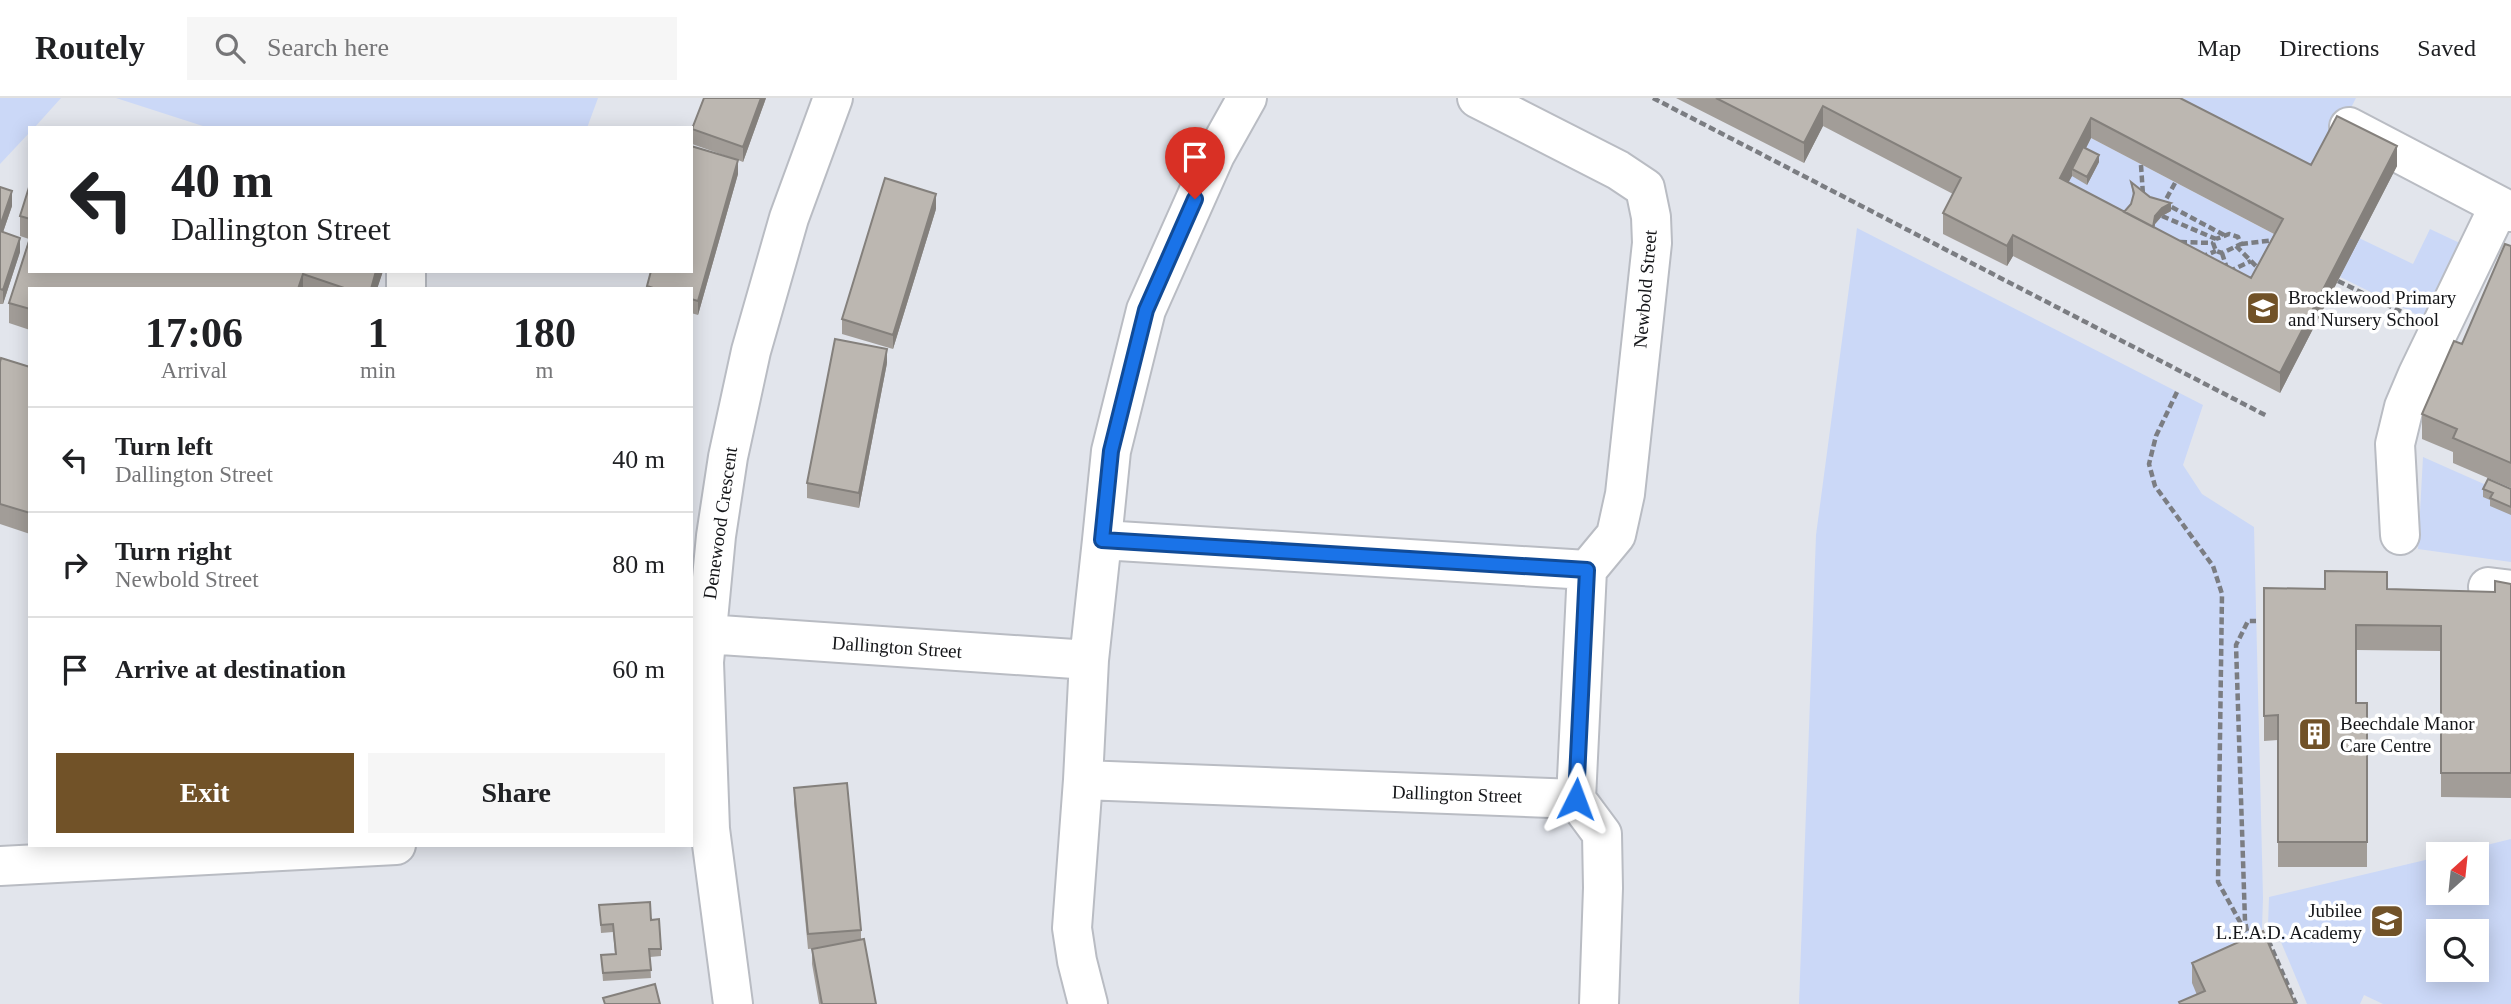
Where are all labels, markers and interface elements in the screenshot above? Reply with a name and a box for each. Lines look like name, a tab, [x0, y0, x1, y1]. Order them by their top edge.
search box	[187, 17, 677, 80]
icon: search	[211, 29, 249, 67]
text: Routely	[35, 30, 145, 66]
text: Search here	[267, 33, 389, 62]
text: Map	[2197, 35, 2241, 61]
text: Directions	[2279, 35, 2379, 61]
text: Saved	[2417, 35, 2476, 61]
pin	[1165, 127, 1225, 199]
icon: arrive	[1176, 138, 1214, 176]
text: 40 m	[171, 153, 273, 208]
icon: left	[56, 154, 147, 245]
text: Dallington Street	[171, 211, 391, 247]
street label: Newbold Street	[1629, 228, 1661, 349]
place label: Brocklewood Primary and Nursery School	[2288, 287, 2457, 330]
school or university icon: Brocklewood Primary and Nursery School	[2244, 289, 2282, 327]
text: 17:06	[145, 310, 243, 356]
text: 1	[367, 310, 388, 356]
text: 180	[513, 310, 576, 356]
text: Arrival	[161, 358, 227, 383]
text: min	[360, 358, 396, 383]
text: m	[535, 358, 553, 383]
text: Turn left	[115, 432, 213, 461]
icon: left	[56, 441, 94, 479]
text: 40 m	[612, 445, 665, 474]
street label: Denewood Crescent	[699, 445, 741, 600]
text: Dallington Street	[115, 462, 273, 487]
text: Turn right	[115, 537, 232, 566]
icon: right	[56, 546, 94, 584]
text: 80 m	[612, 550, 665, 579]
text: Newbold Street	[115, 567, 259, 592]
street label: Dallington Street	[831, 632, 963, 662]
icon: arrive	[56, 651, 94, 689]
text: Arrive at destination	[115, 655, 346, 684]
text: 60 m	[612, 655, 665, 684]
place label: Beechdale Manor Care Centre	[2340, 713, 2475, 756]
building icon: Beechdale Manor Care Centre	[2296, 715, 2334, 753]
button: Exit	[56, 753, 354, 833]
button: Share	[368, 753, 665, 833]
position arrow	[1539, 762, 1613, 836]
street label: Dallington Street	[1392, 781, 1523, 807]
north arrow	[2426, 842, 2488, 905]
map controls	[2426, 842, 2489, 982]
place label: Jubilee L.E.A.D. Academy	[2216, 900, 2362, 943]
school or university icon: Jubilee L.E.A.D. Academy	[2368, 902, 2406, 940]
button: search	[2426, 919, 2489, 982]

